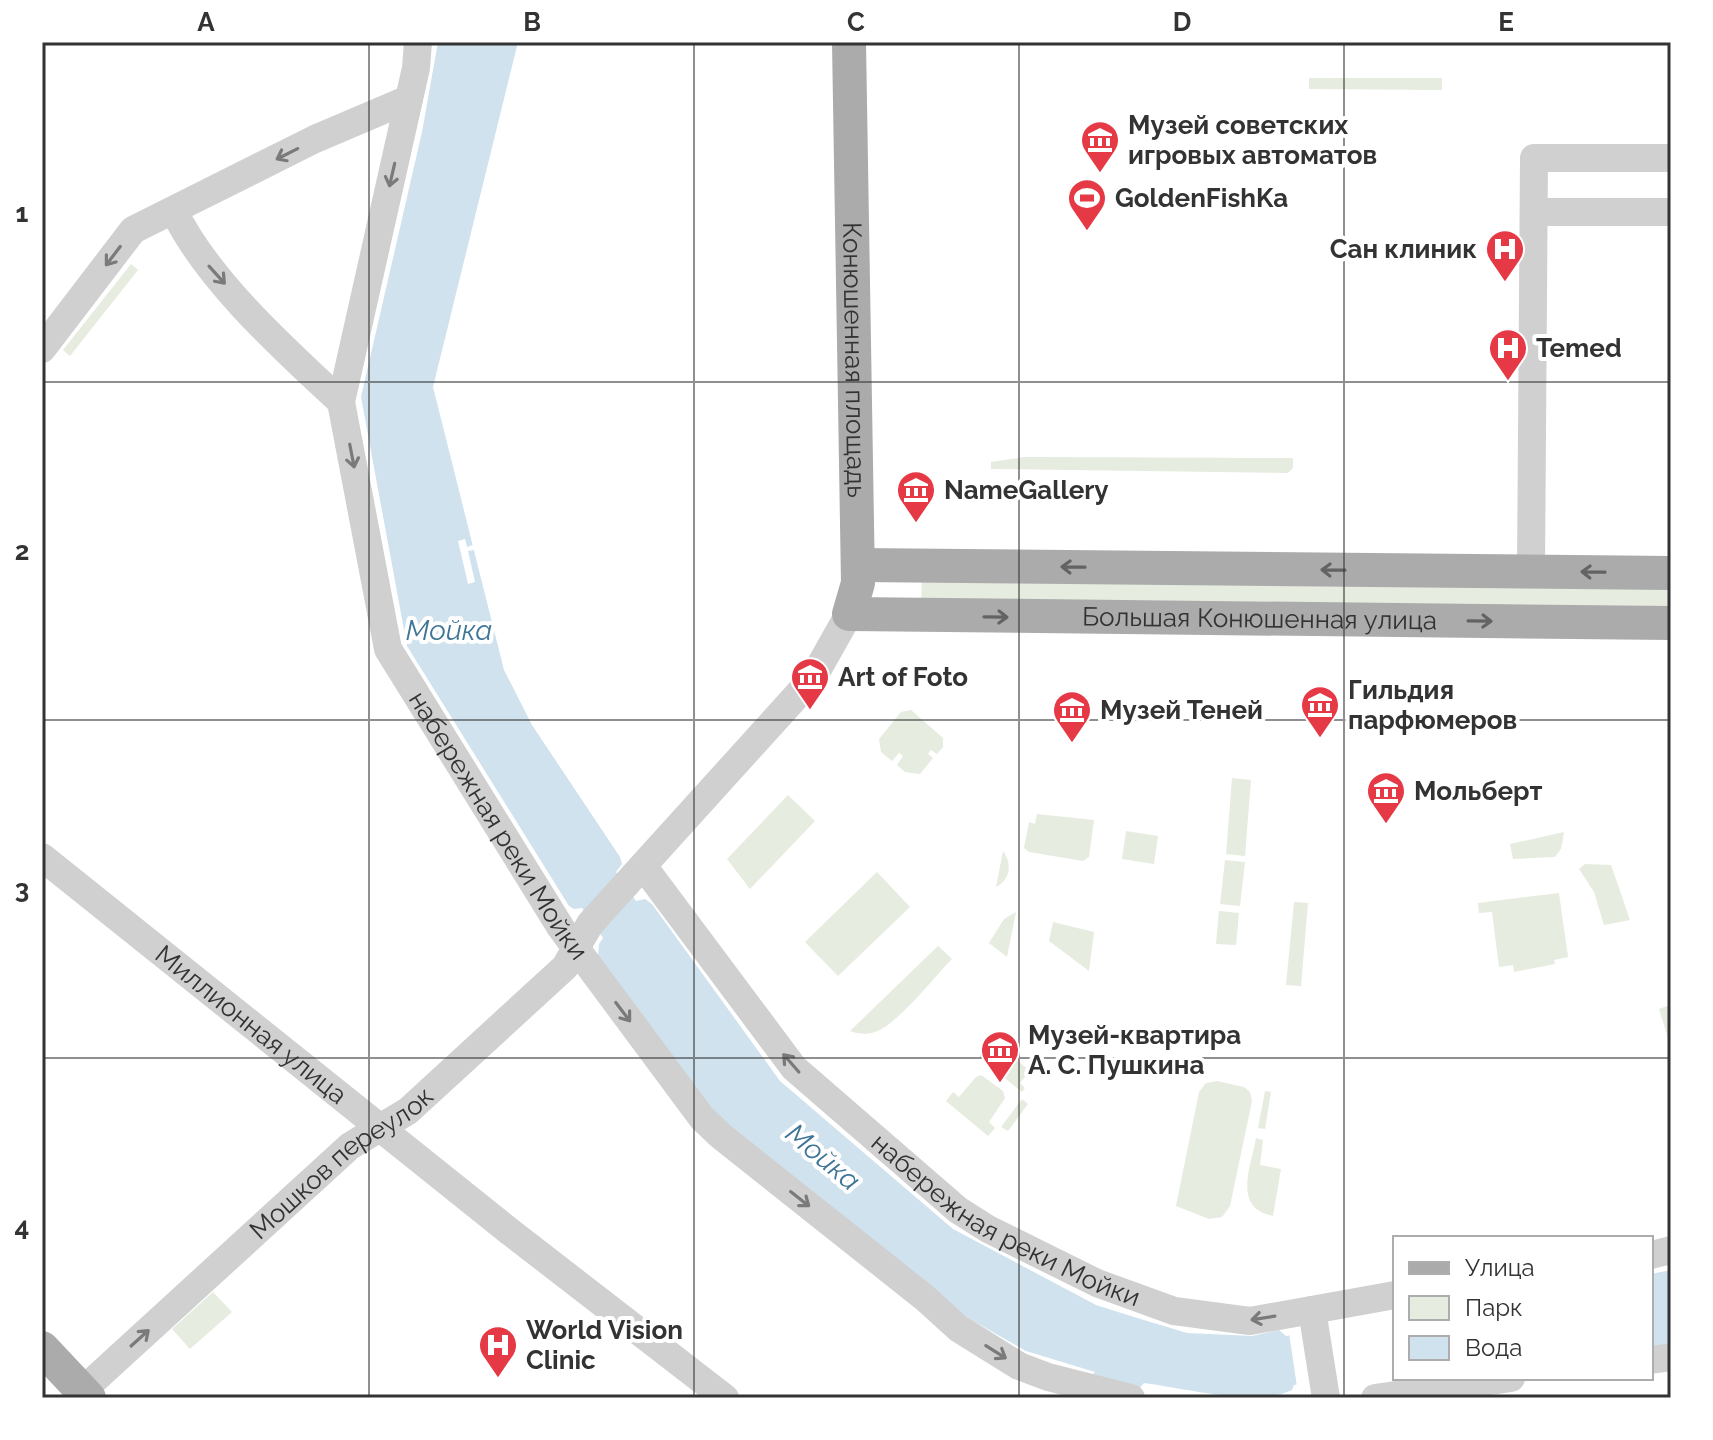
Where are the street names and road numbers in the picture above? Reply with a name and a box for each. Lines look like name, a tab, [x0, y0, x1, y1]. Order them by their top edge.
street label: Конюшенная площадь	[837, 222, 872, 498]
street label: Большая Конюшенная улица	[1082, 602, 1437, 635]
street label: набережная реки Мойки	[403, 686, 594, 965]
street label: Миллионная улица	[150, 939, 353, 1110]
street label: Мошков переулок	[244, 1081, 439, 1245]
street label: набережная реки Мойки	[866, 1127, 1144, 1312]

